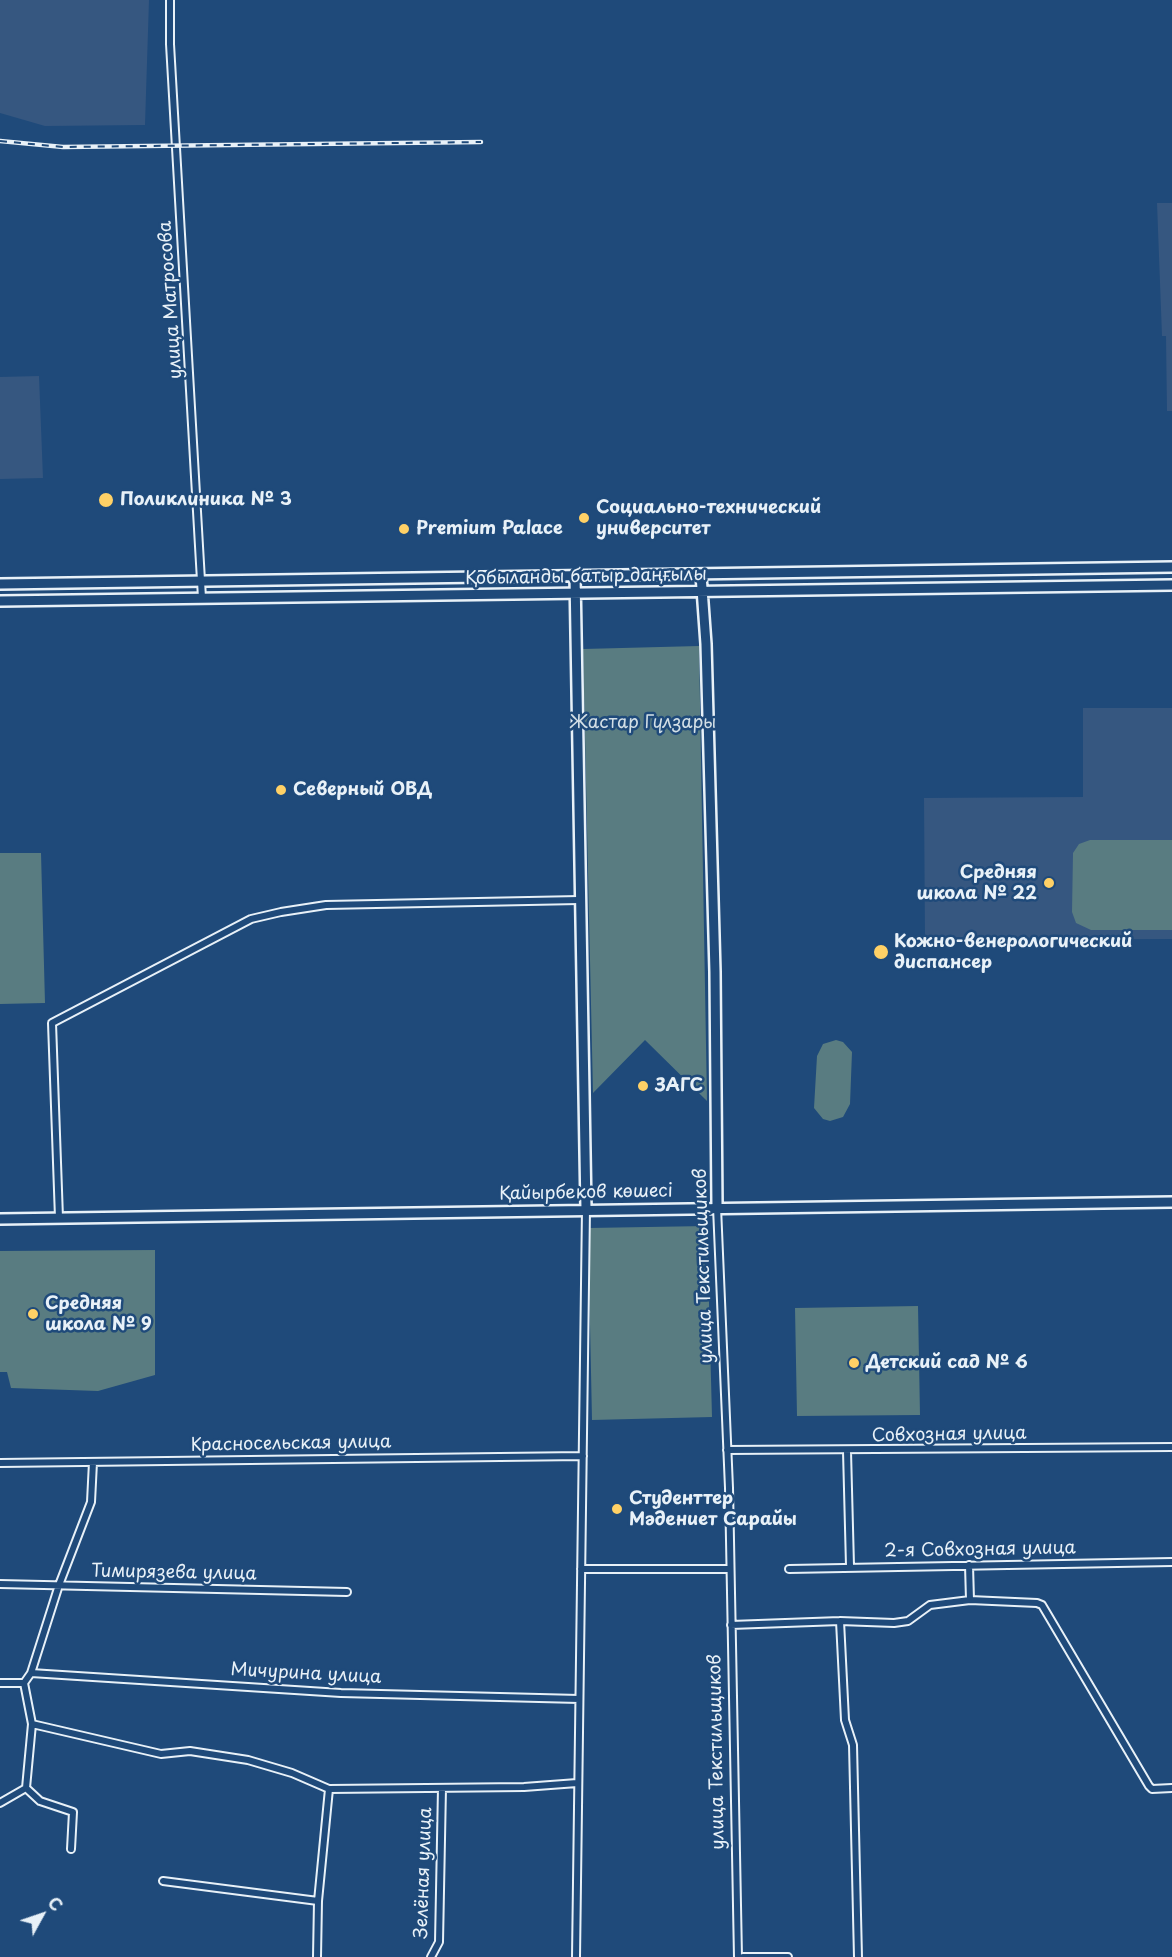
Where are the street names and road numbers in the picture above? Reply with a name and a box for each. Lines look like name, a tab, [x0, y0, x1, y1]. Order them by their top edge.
street label: улица Матросова	[155, 220, 187, 380]
street label: Қобыланды батыр даңғылы	[465, 564, 707, 590]
street label: улица Текстильщиков	[690, 1168, 718, 1364]
street label: Қайырбеков көшесі	[499, 1181, 673, 1205]
street label: Совхозная улица	[871, 1423, 1027, 1447]
street label: Красносельская улица	[191, 1431, 391, 1457]
street label: 2-я Совхозная улица	[884, 1538, 1076, 1562]
street label: Тимирязева улица	[91, 1561, 257, 1585]
street label: улица Текстильщиков	[704, 1654, 730, 1850]
street label: Мичурина улица	[230, 1659, 382, 1689]
street label: Зелёная улица	[411, 1807, 437, 1939]

